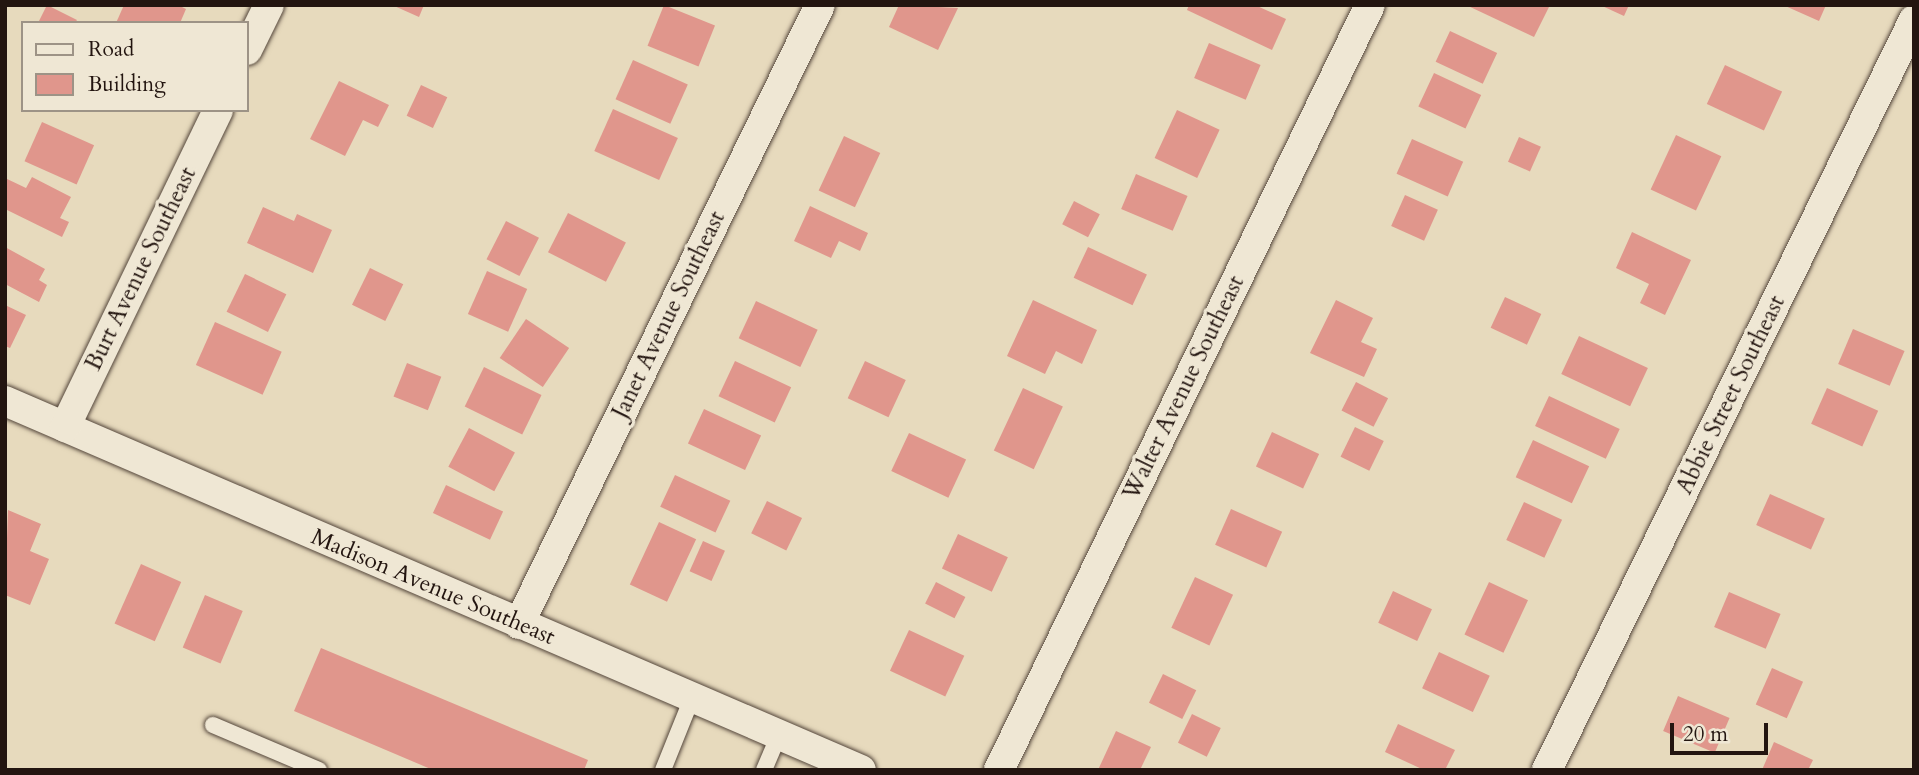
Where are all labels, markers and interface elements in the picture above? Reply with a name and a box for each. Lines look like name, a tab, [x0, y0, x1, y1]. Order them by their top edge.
legend	[21, 21, 248, 112]
text: Road	[88, 35, 134, 64]
text: Building	[88, 70, 166, 99]
street label: Burt Avenue Southeast	[80, 163, 202, 375]
street label: Janet Avenue Southeast	[607, 207, 731, 423]
street label: Walter Avenue Southeast	[1118, 271, 1250, 505]
street label: Abbie Street Southeast	[1671, 291, 1791, 499]
street label: Madison Avenue Southeast	[307, 523, 559, 651]
scale bar	[1674, 708, 1772, 752]
text: 20 m	[1683, 720, 1728, 749]

